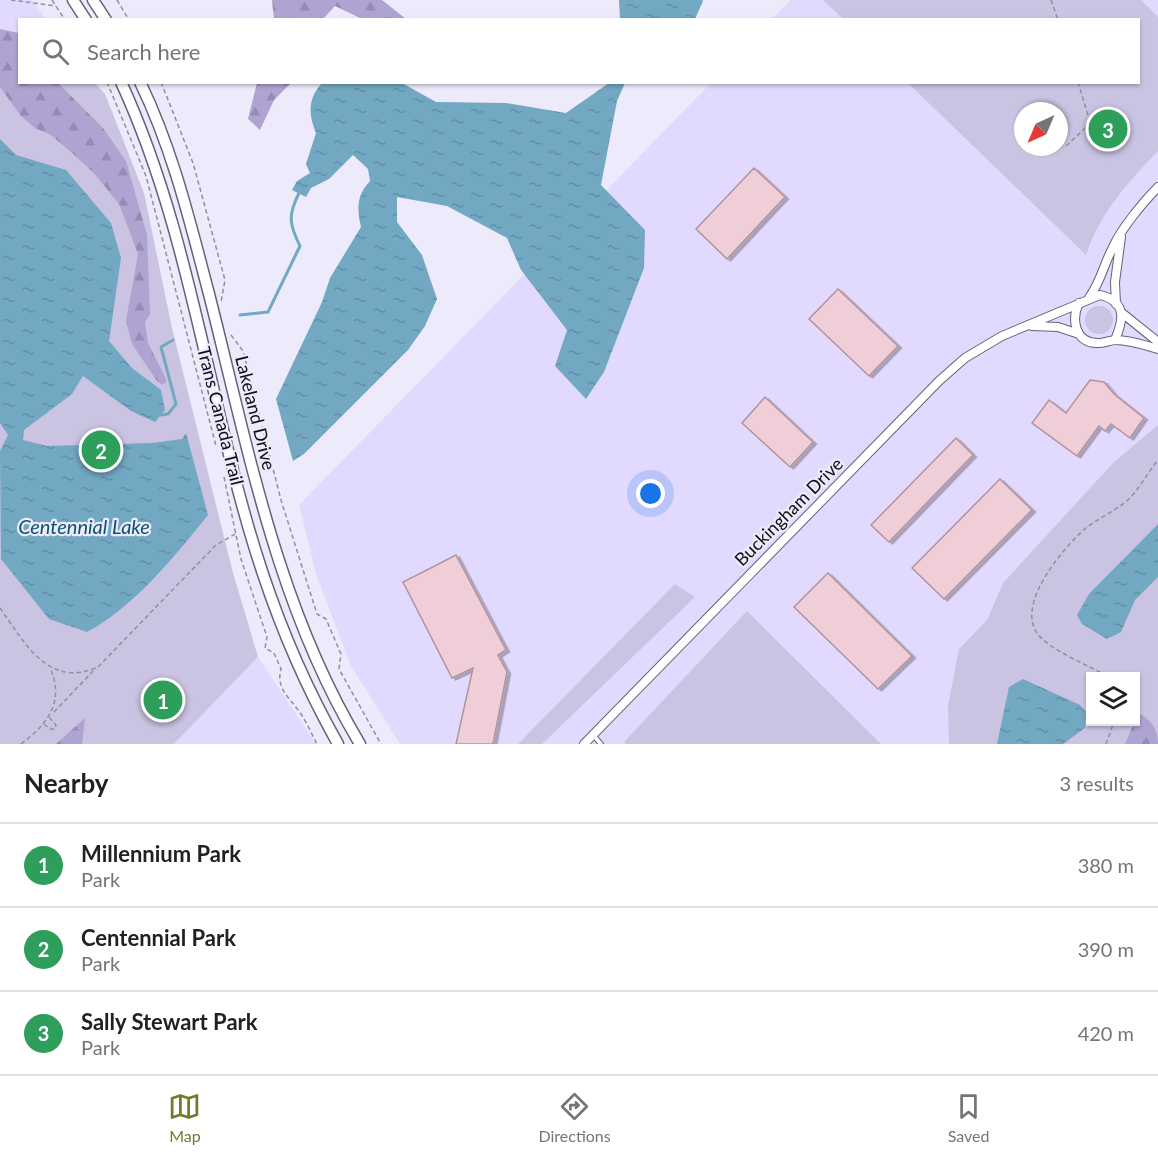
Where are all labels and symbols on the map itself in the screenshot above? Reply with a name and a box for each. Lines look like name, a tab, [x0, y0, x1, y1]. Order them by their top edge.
north arrow	[1014, 102, 1068, 156]
pin: 3	[1088, 106, 1128, 152]
street label: Trans Canada Trail	[193, 344, 249, 487]
street label: Lakeland Drive	[231, 353, 281, 472]
pin: 2	[82, 428, 120, 472]
street label: Buckingham Drive	[730, 453, 847, 570]
your location	[636, 479, 665, 508]
water label: Centennial Lake	[18, 514, 150, 538]
pin: 1	[144, 678, 182, 722]

